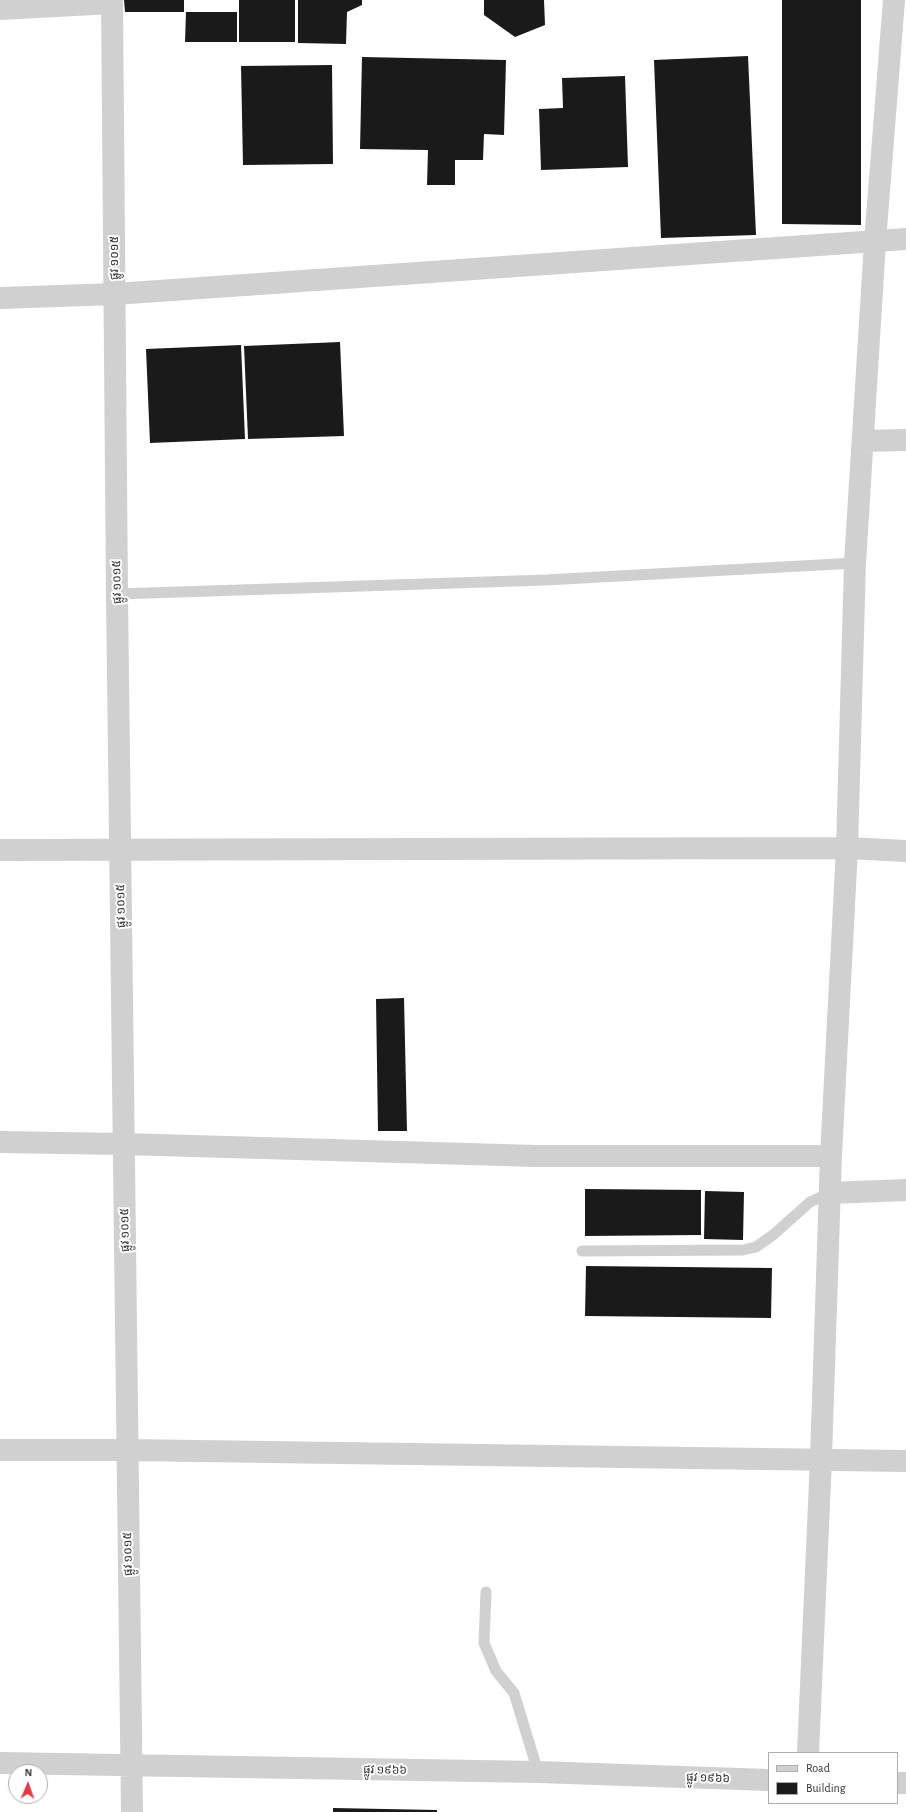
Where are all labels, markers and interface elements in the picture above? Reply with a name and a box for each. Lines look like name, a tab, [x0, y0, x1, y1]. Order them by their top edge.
street label: ផ្លូវ ១០១៥	[107, 236, 121, 280]
street label: ផ្លូវ ១០១៥	[109, 560, 125, 604]
street label: ផ្លូវ ១០១៥	[113, 884, 129, 928]
street label: ផ្លូវ ១០១៥	[117, 1208, 133, 1252]
street label: ផ្លូវ ១០១៥	[120, 1532, 136, 1576]
legend	[768, 1752, 898, 1804]
street label: ផ្លូវ ១៩៦៦	[363, 1762, 407, 1778]
text: Road	[806, 1762, 830, 1774]
north arrow	[8, 1764, 48, 1804]
text: N	[24, 1767, 32, 1778]
street label: ផ្លូវ ១៩៦៦	[686, 1770, 730, 1786]
text: Building	[806, 1782, 846, 1794]

